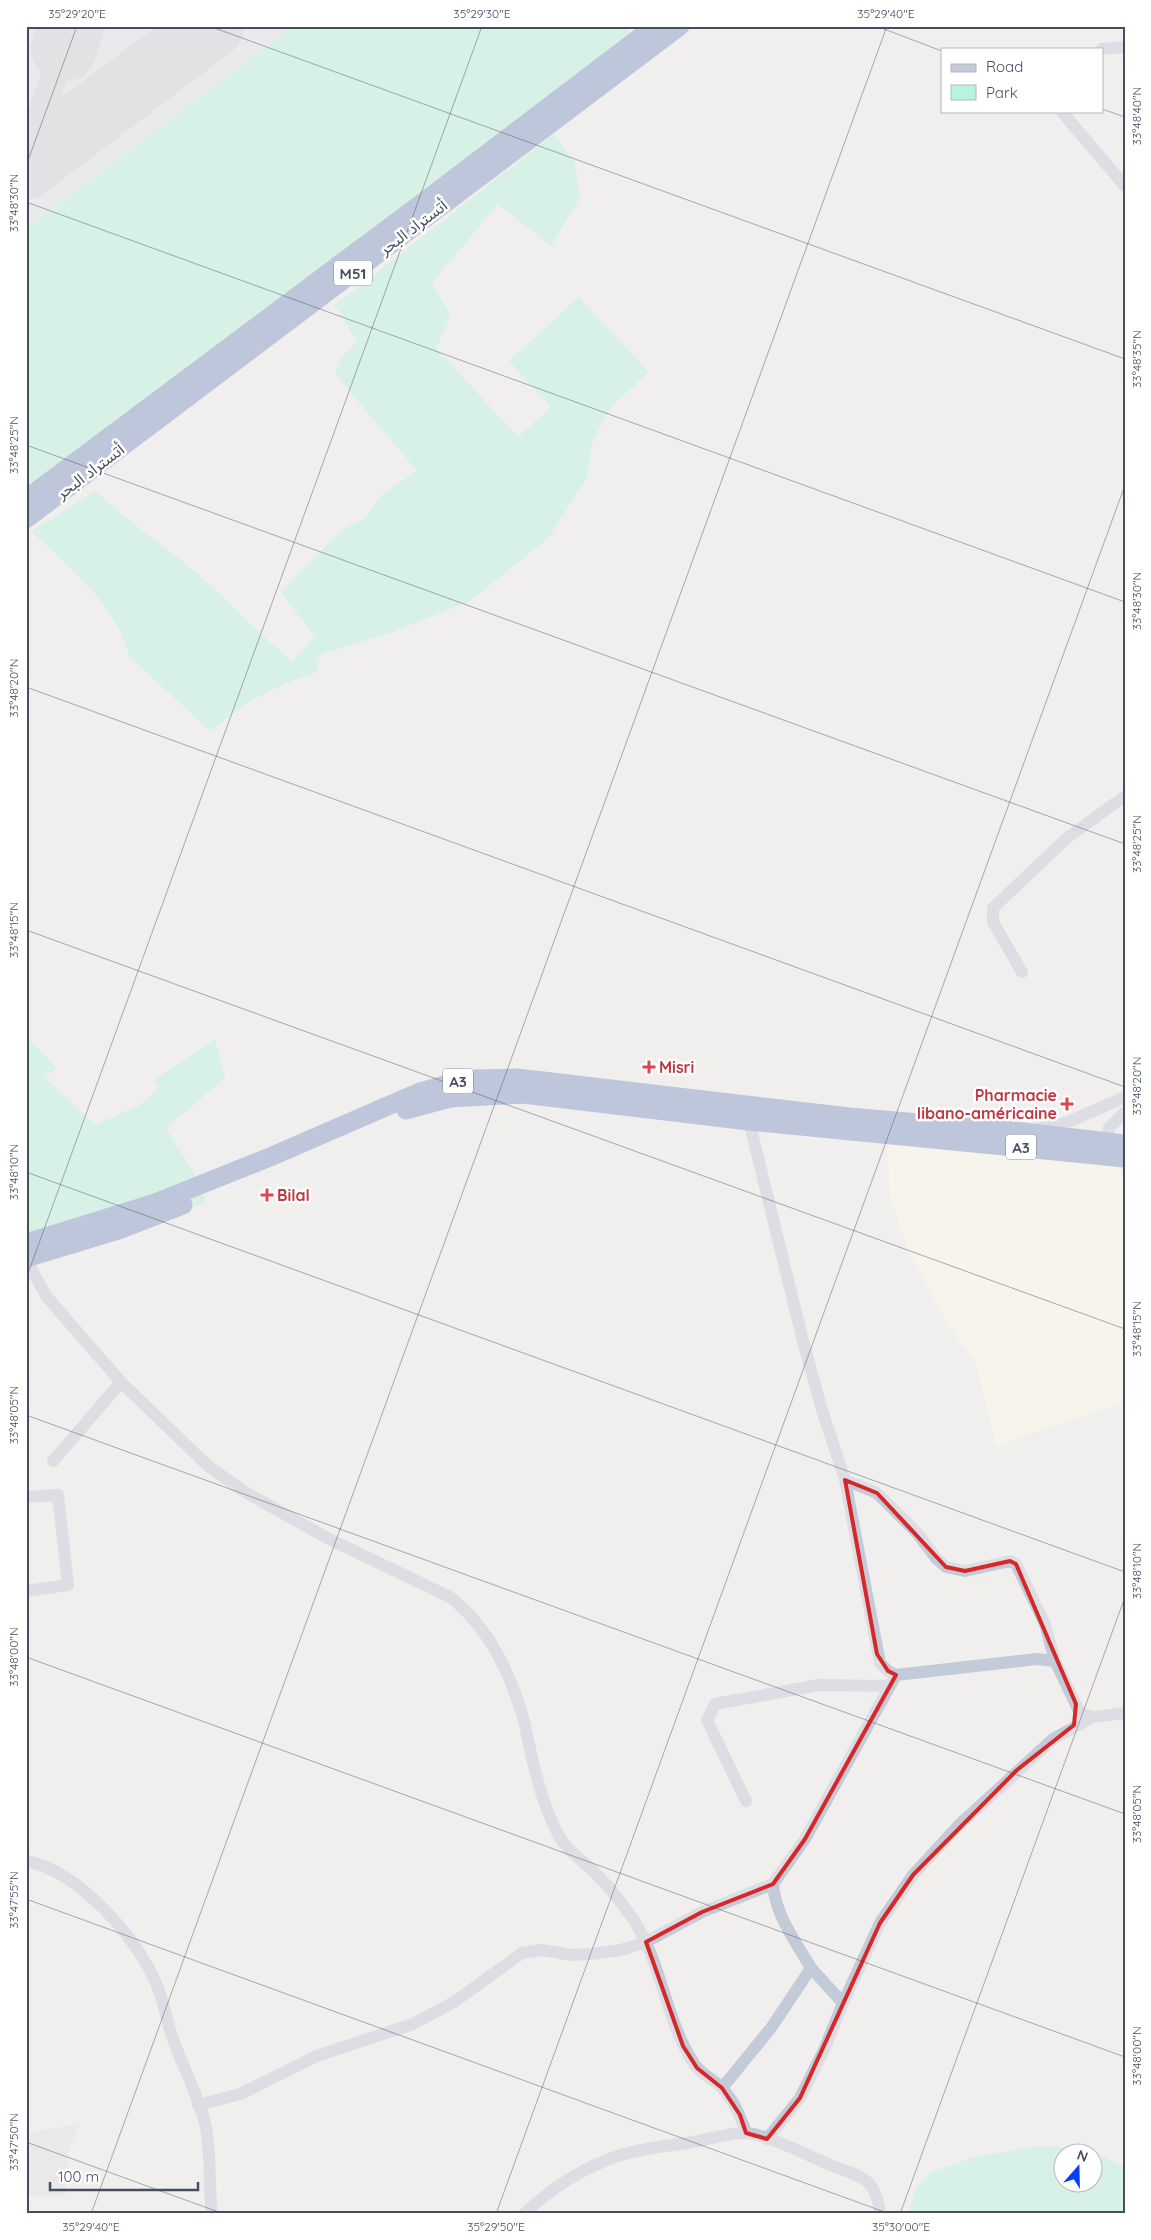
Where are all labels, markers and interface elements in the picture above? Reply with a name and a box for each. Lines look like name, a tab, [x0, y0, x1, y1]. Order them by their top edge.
text: 35°29'20"E	[48, 6, 106, 21]
text: 35°29'30"E	[453, 6, 511, 21]
text: 35°29'40"E	[857, 6, 915, 21]
legend	[941, 48, 1104, 112]
text: Road	[986, 57, 1023, 76]
text: Park	[986, 83, 1018, 102]
text: 33°48'40"N	[1129, 87, 1144, 145]
text: 33°48'30"N	[6, 174, 21, 232]
street label: أتستراد البحر	[374, 195, 451, 260]
road number: M51	[334, 260, 372, 286]
text: 33°48'35"N	[1129, 330, 1144, 388]
text: 33°48'25"N	[6, 416, 21, 474]
street label: أتستراد البحر	[51, 439, 128, 504]
text: 33°48'30"N	[1129, 572, 1144, 630]
text: 33°48'20"N	[6, 659, 21, 717]
text: 33°48'25"N	[1129, 815, 1144, 873]
text: 33°48'15"N	[6, 902, 21, 958]
place label: Misri	[659, 1057, 694, 1077]
text: 33°48'20"N	[1129, 1057, 1144, 1115]
marker: Misri	[643, 1061, 655, 1073]
road number: A3	[443, 1068, 473, 1094]
place label: Pharmacie libano-américaine	[917, 1085, 1057, 1123]
marker: Pharmacie libano-américaine	[1061, 1098, 1073, 1110]
road number: A3	[1006, 1134, 1036, 1160]
text: 33°48'10"N	[6, 1144, 21, 1200]
place label: Bilal	[277, 1185, 310, 1205]
marker: Bilal	[261, 1189, 273, 1201]
text: 33°48'15"N	[1129, 1301, 1144, 1357]
text: 33°48'05"N	[6, 1386, 21, 1444]
text: 33°48'10"N	[1129, 1543, 1144, 1599]
text: 33°48'00"N	[6, 1627, 21, 1687]
text: 33°48'05"N	[1129, 1785, 1144, 1843]
text: 33°47'55"N	[6, 1871, 21, 1929]
text: 33°48'00"N	[1129, 2026, 1144, 2086]
text: 33°47'50"N	[6, 2113, 21, 2171]
north arrow	[1054, 2142, 1104, 2192]
text: N	[1075, 2146, 1090, 2166]
scale bar	[50, 2160, 198, 2192]
text: 100 m	[58, 2167, 99, 2186]
text: 35°29'40"E	[62, 2219, 120, 2234]
text: 35°29'50"E	[467, 2219, 525, 2234]
text: 35°30'00"E	[872, 2219, 930, 2234]

